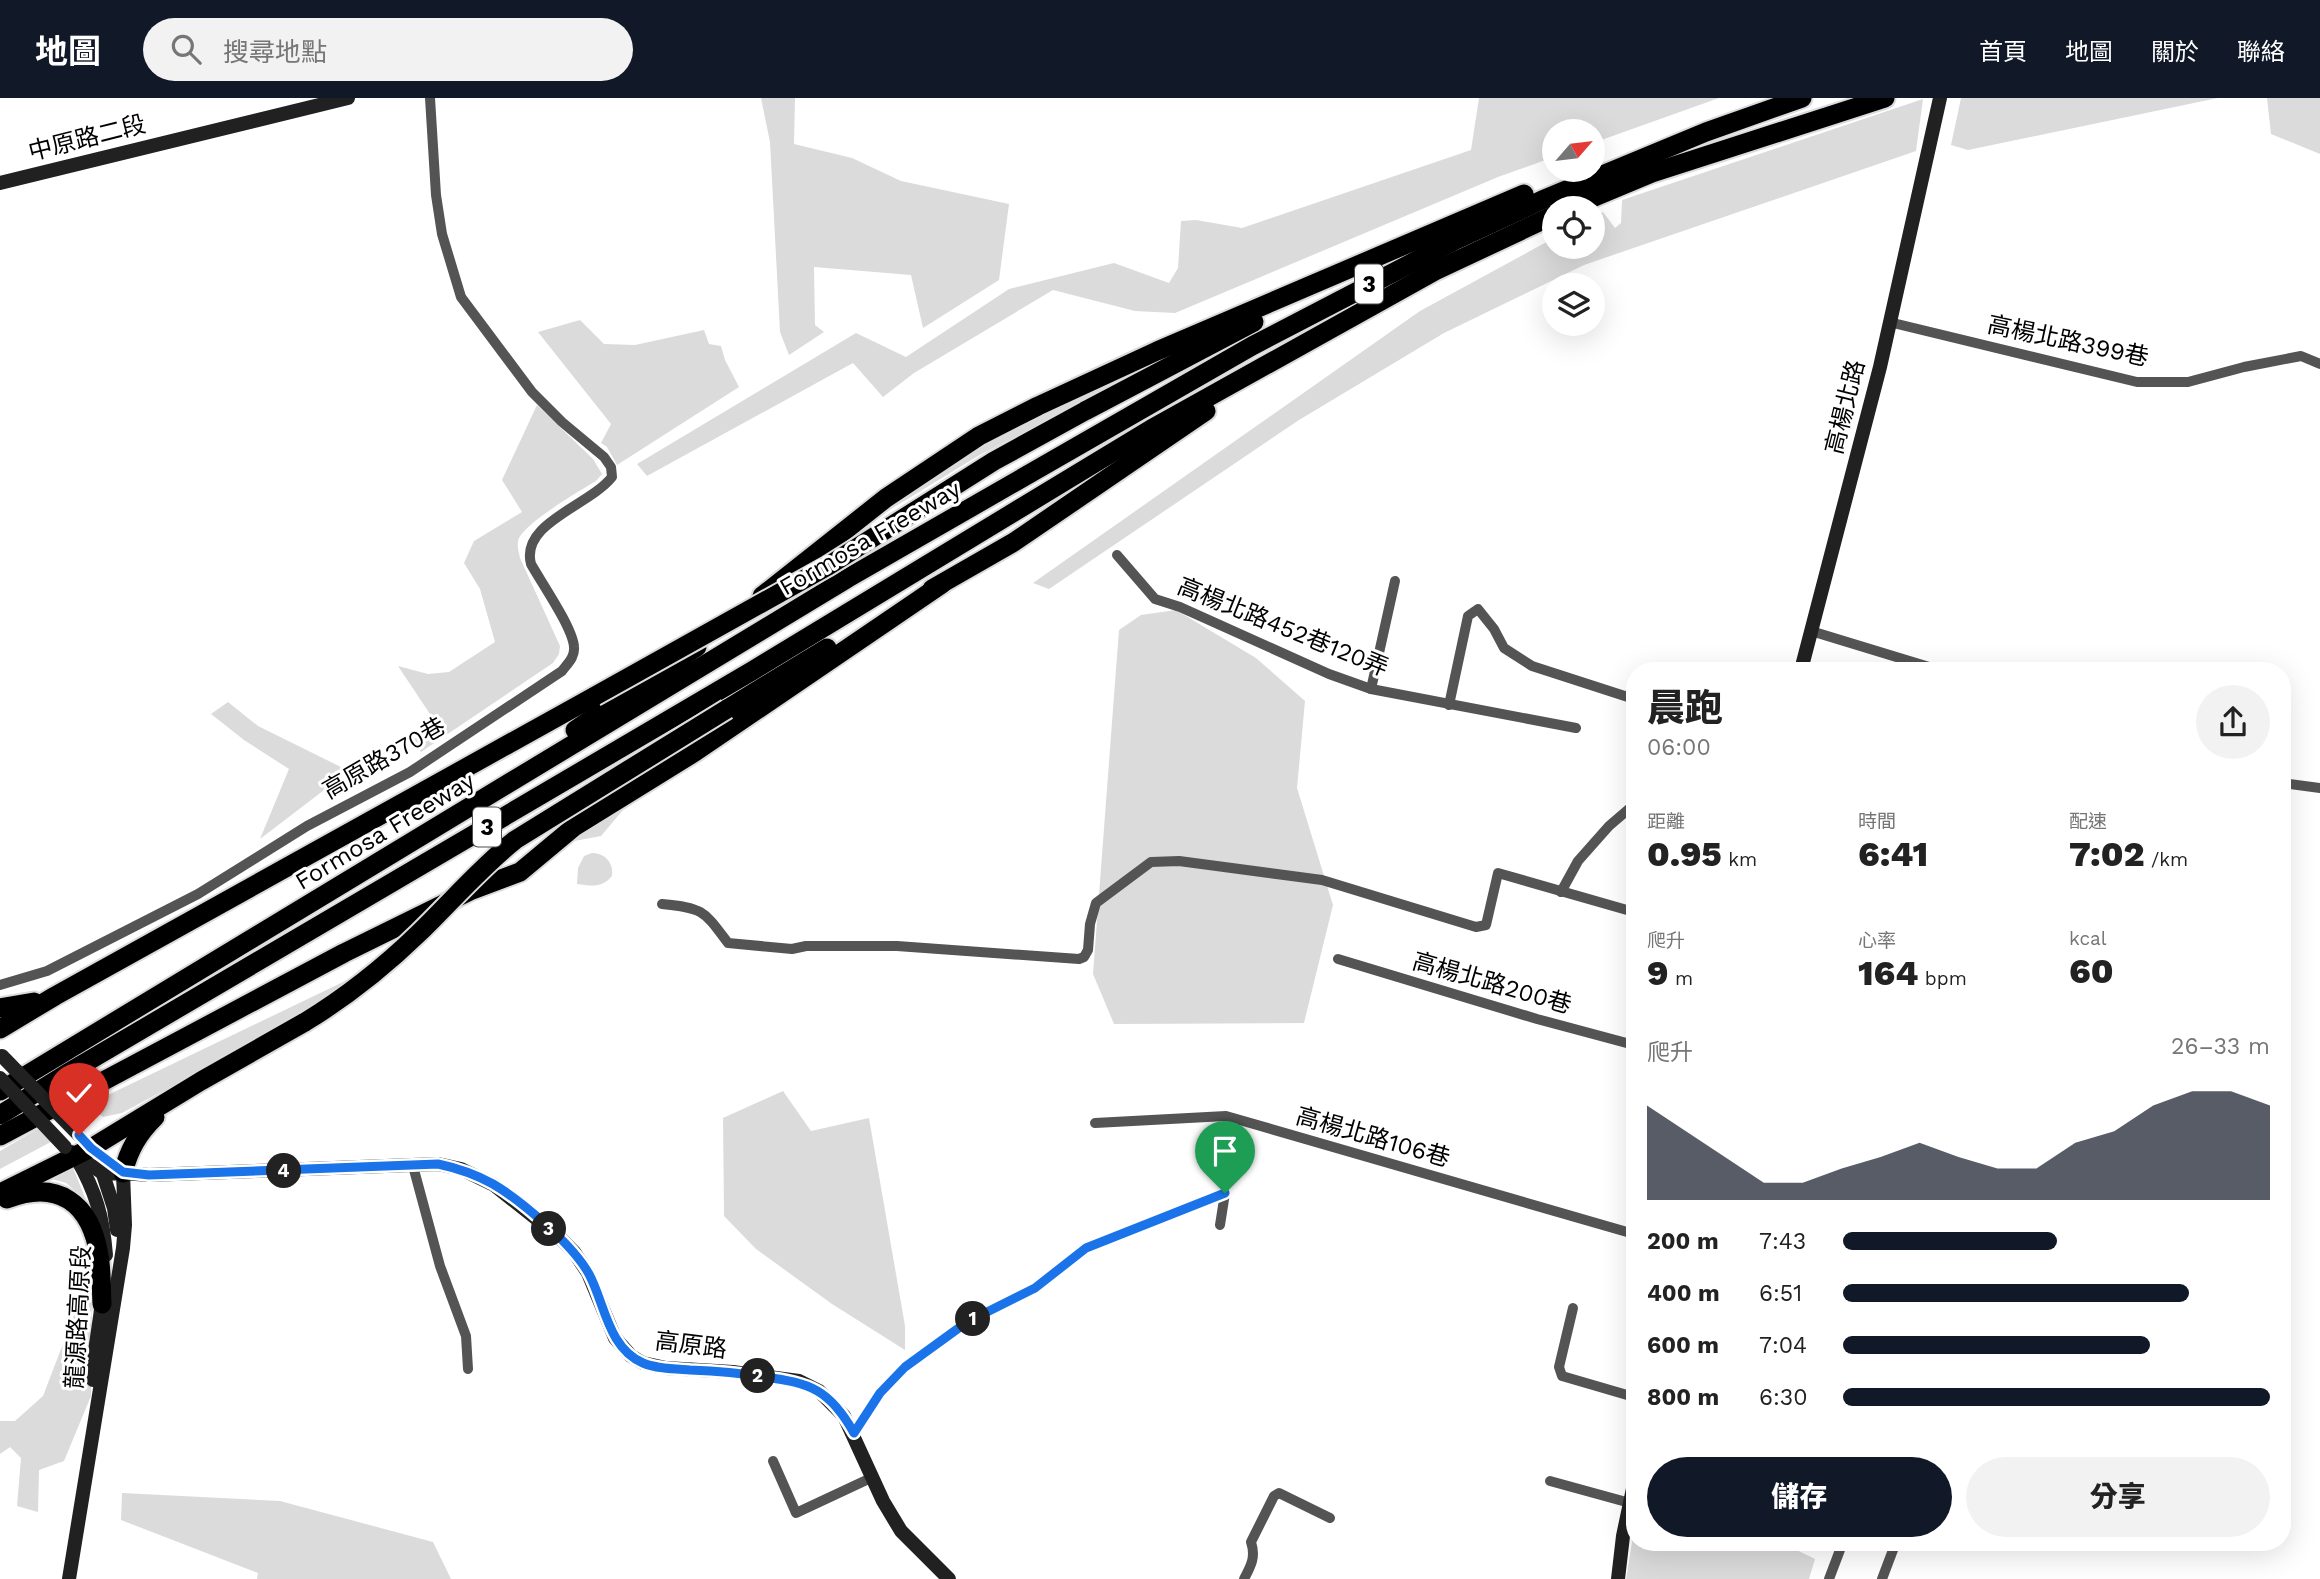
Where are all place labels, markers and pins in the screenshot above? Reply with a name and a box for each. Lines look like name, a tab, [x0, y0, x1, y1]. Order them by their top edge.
pin	[49, 1063, 109, 1135]
pin	[1195, 1121, 1255, 1193]
pin: 4	[266, 1154, 302, 1188]
pin: 3	[532, 1212, 566, 1246]
pin: 1	[956, 1302, 990, 1336]
pin: 2	[740, 1358, 776, 1394]

